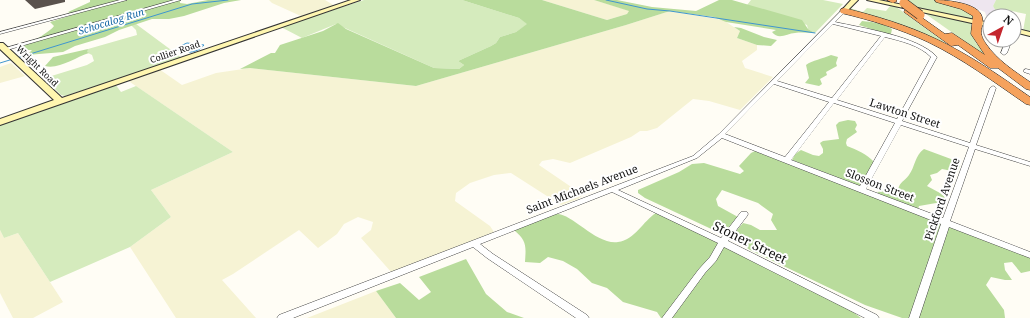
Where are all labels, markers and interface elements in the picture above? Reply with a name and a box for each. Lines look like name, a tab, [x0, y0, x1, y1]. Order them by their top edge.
water label: Schocalog Run	[76, 4, 146, 38]
north arrow	[982, 8, 1022, 48]
text: N	[1001, 11, 1017, 29]
street label: Collier Road	[148, 37, 202, 66]
street label: Wright Road	[13, 42, 62, 89]
street label: Lawton Street	[868, 94, 942, 131]
street label: Pickford Avenue	[920, 155, 963, 242]
street label: Saint Michaels Avenue	[524, 160, 640, 217]
street label: Slosson Street	[844, 165, 917, 205]
street label: Stoner Street	[710, 216, 790, 268]

